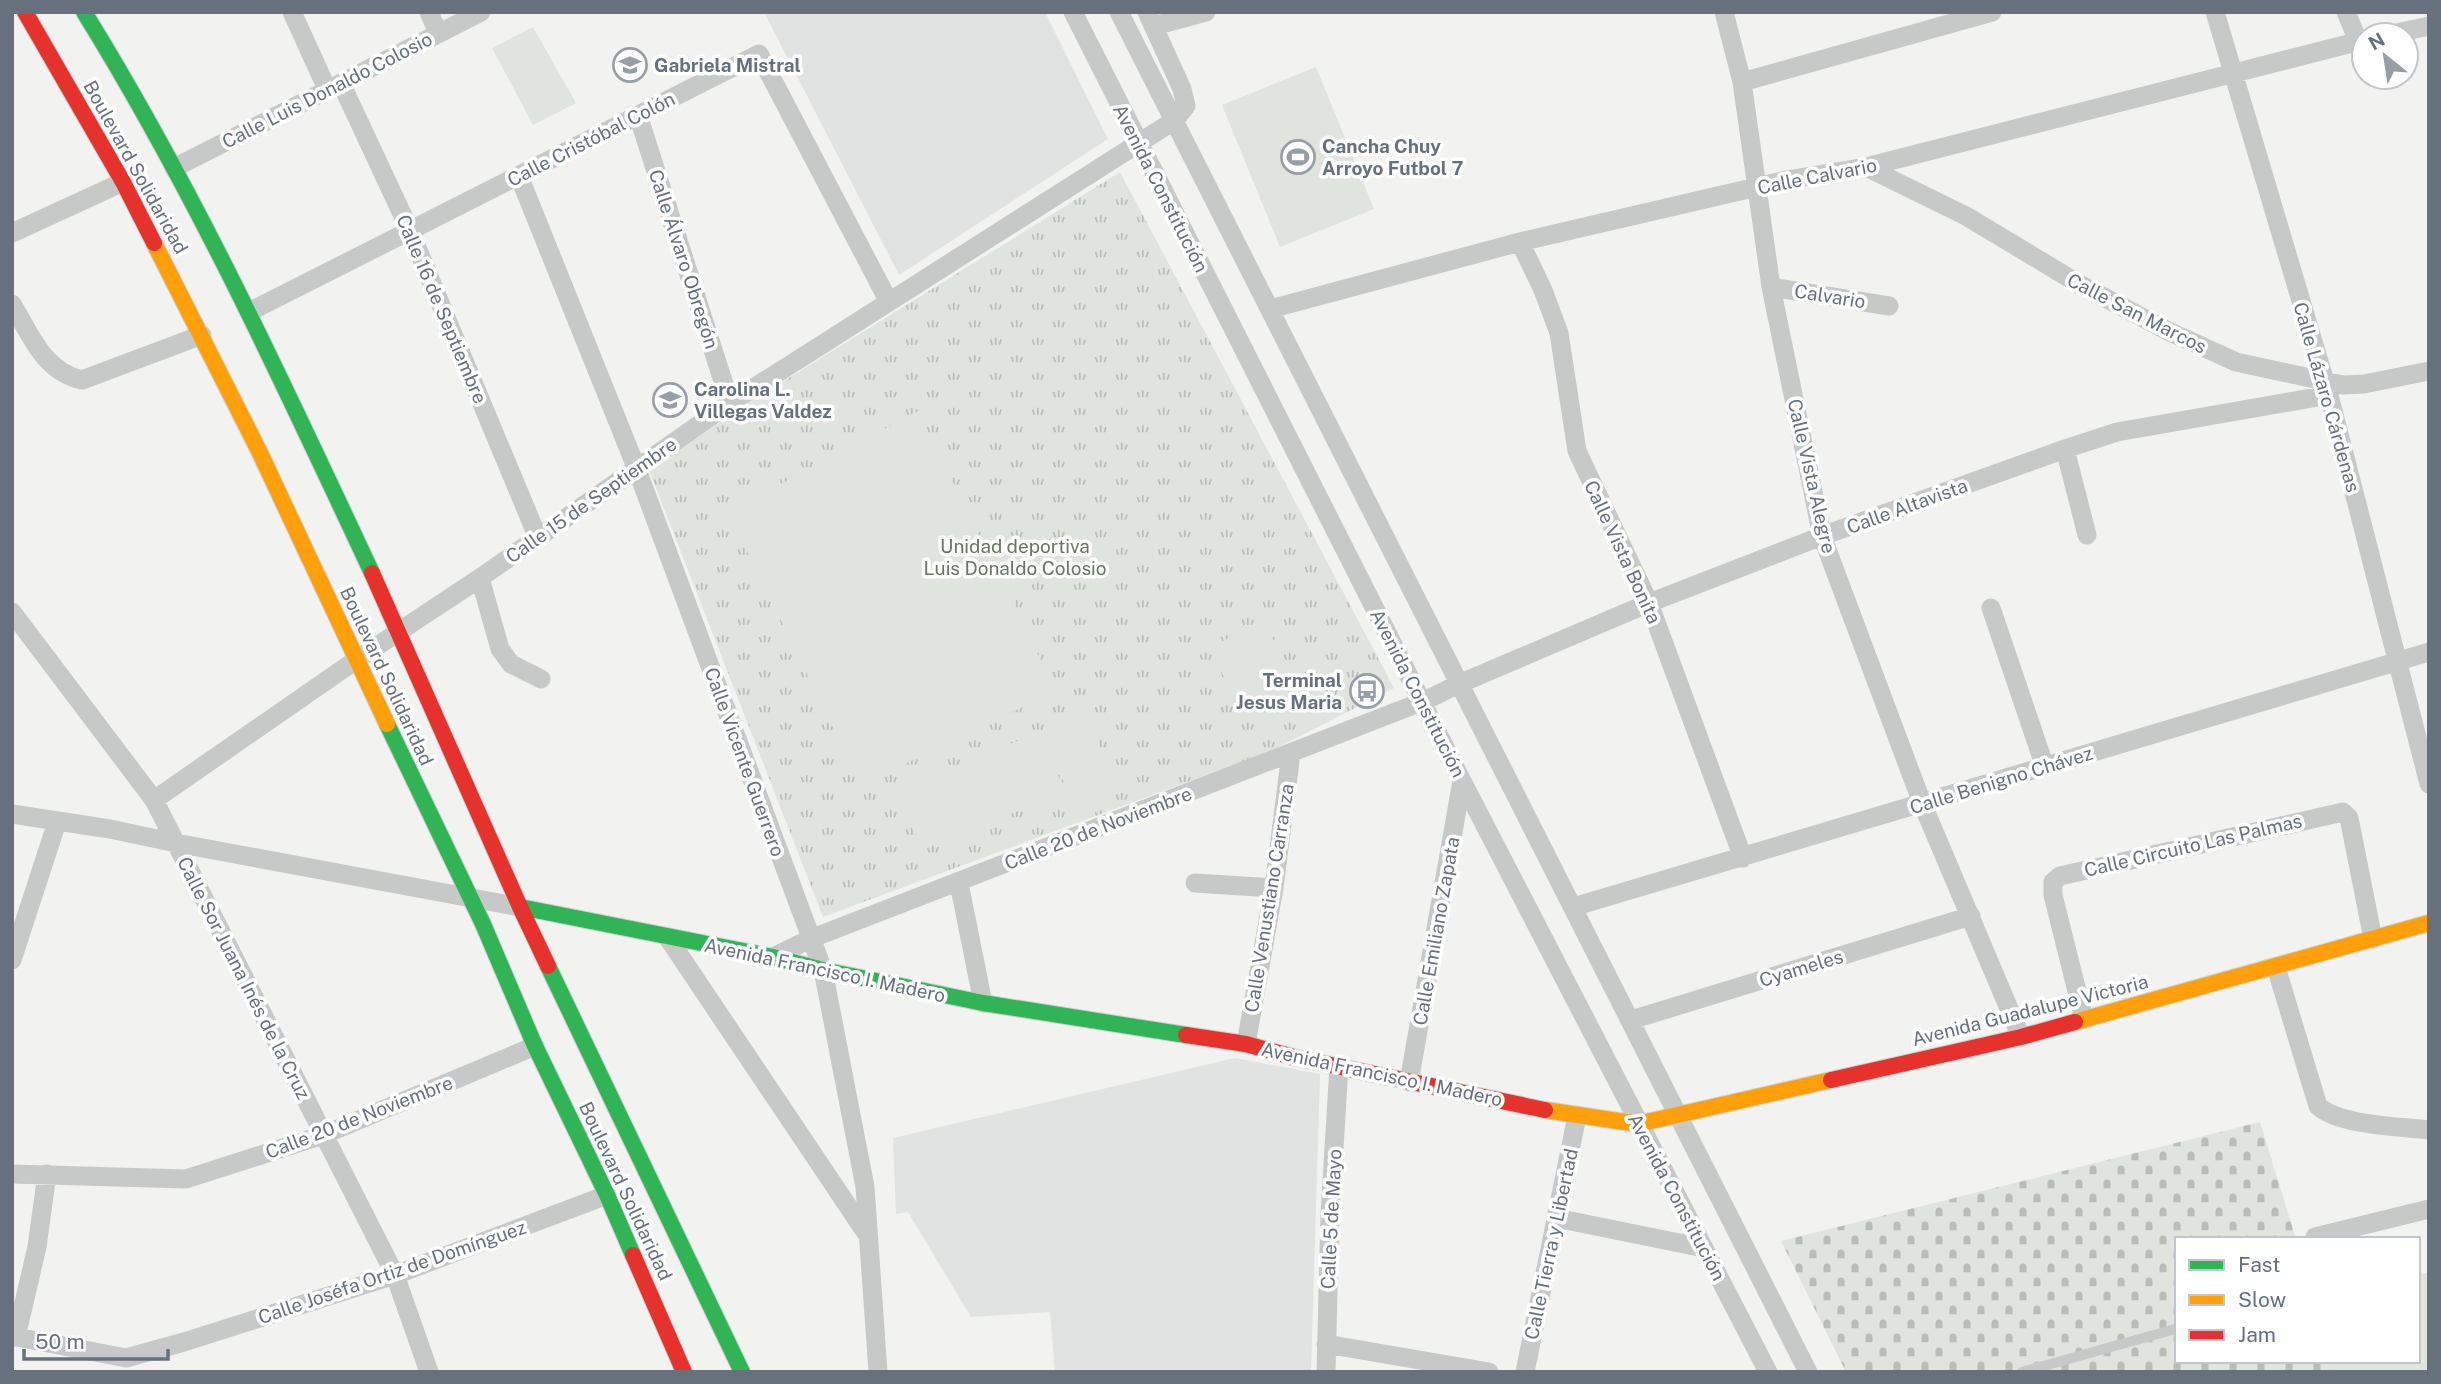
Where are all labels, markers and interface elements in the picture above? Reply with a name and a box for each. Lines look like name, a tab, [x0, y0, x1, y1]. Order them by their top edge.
north arrow	[2350, 21, 2420, 91]
street label: Calle Luis Donaldo Colosio	[218, 27, 436, 153]
text: N	[2365, 28, 2388, 55]
school or university icon: Gabriela Mistral	[611, 46, 649, 84]
place label: Gabriela Mistral	[654, 54, 801, 76]
street label: Boulevard Solidaridad	[79, 77, 193, 257]
street label: Calle Cristóbal Colón	[504, 87, 678, 191]
street label: Avenida Constitución	[1109, 100, 1213, 276]
place label: Cancha Chuy Arroyo Futbol 7	[1322, 135, 1463, 179]
sports icon: Cancha Chuy Arroyo Futbol 7	[1279, 138, 1317, 176]
street label: Calle Calvario	[1755, 154, 1879, 198]
street label: Calle Álvaro Obregón	[645, 167, 723, 351]
street label: Calle 16 de Septiembre	[392, 211, 492, 407]
street label: Calle San Marcos	[2064, 268, 2210, 358]
street label: Calvario	[1793, 280, 1867, 312]
street label: Calle Lázaro Cárdenas	[2289, 299, 2365, 495]
place label: Carolina L. Villegas Valdez	[694, 378, 832, 422]
school or university icon: Carolina L. Villegas Valdez	[651, 381, 689, 419]
street label: Calle Vista Alegre	[1784, 397, 1840, 555]
street label: Calle 15 de Septiembre	[501, 433, 681, 567]
street label: Calle Altavista	[1844, 474, 1970, 538]
street label: Calle Vista Bonita	[1580, 477, 1666, 627]
park label: Unidad deportiva Luis Donaldo Colosio	[923, 535, 1107, 579]
street label: Boulevard Solidaridad	[336, 583, 438, 769]
street label: Avenida Constitución	[1366, 605, 1470, 781]
street label: Calle Vicente Guerrero	[701, 664, 789, 860]
place label: Terminal Jesus Maria	[1236, 669, 1342, 713]
bus stop icon: Terminal Jesus Maria	[1348, 672, 1386, 710]
street label: Calle Benigno Chávez	[1907, 742, 2095, 818]
street label: Calle 20 de Noviembre	[1001, 782, 1195, 874]
street label: Calle Venustiano Carranza	[1240, 782, 1298, 1014]
street label: Calle Circuito Las Palmas	[2082, 809, 2304, 881]
street label: Calle Emiliano Zapata	[1409, 835, 1463, 1027]
street label: Calle Sor Juana Inés de la Cruz	[173, 853, 315, 1103]
street label: Avenida Francisco I. Madero	[702, 934, 948, 1006]
street label: Cyameles	[1757, 945, 1845, 991]
street label: Avenida Guadalupe Victoria	[1910, 970, 2150, 1050]
street label: Avenida Francisco I. Madero	[1259, 1038, 1505, 1110]
street label: Calle 20 de Noviembre	[262, 1071, 456, 1163]
street label: Boulevard Solidaridad	[575, 1098, 677, 1284]
street label: Avenida Constitución	[1624, 1110, 1730, 1284]
street label: Calle Tierra y Libertad	[1520, 1147, 1582, 1341]
street label: Calle 5 de Mayo	[1316, 1148, 1346, 1290]
street label: Calle Joséfa Ortiz de Domínguez	[255, 1216, 529, 1328]
legend	[2175, 1237, 2420, 1363]
text: Fast	[2238, 1252, 2280, 1277]
text: Slow	[2238, 1287, 2286, 1312]
scale bar	[24, 1318, 168, 1362]
text: Jam	[2238, 1322, 2276, 1347]
text: 50 m	[35, 1329, 85, 1354]

